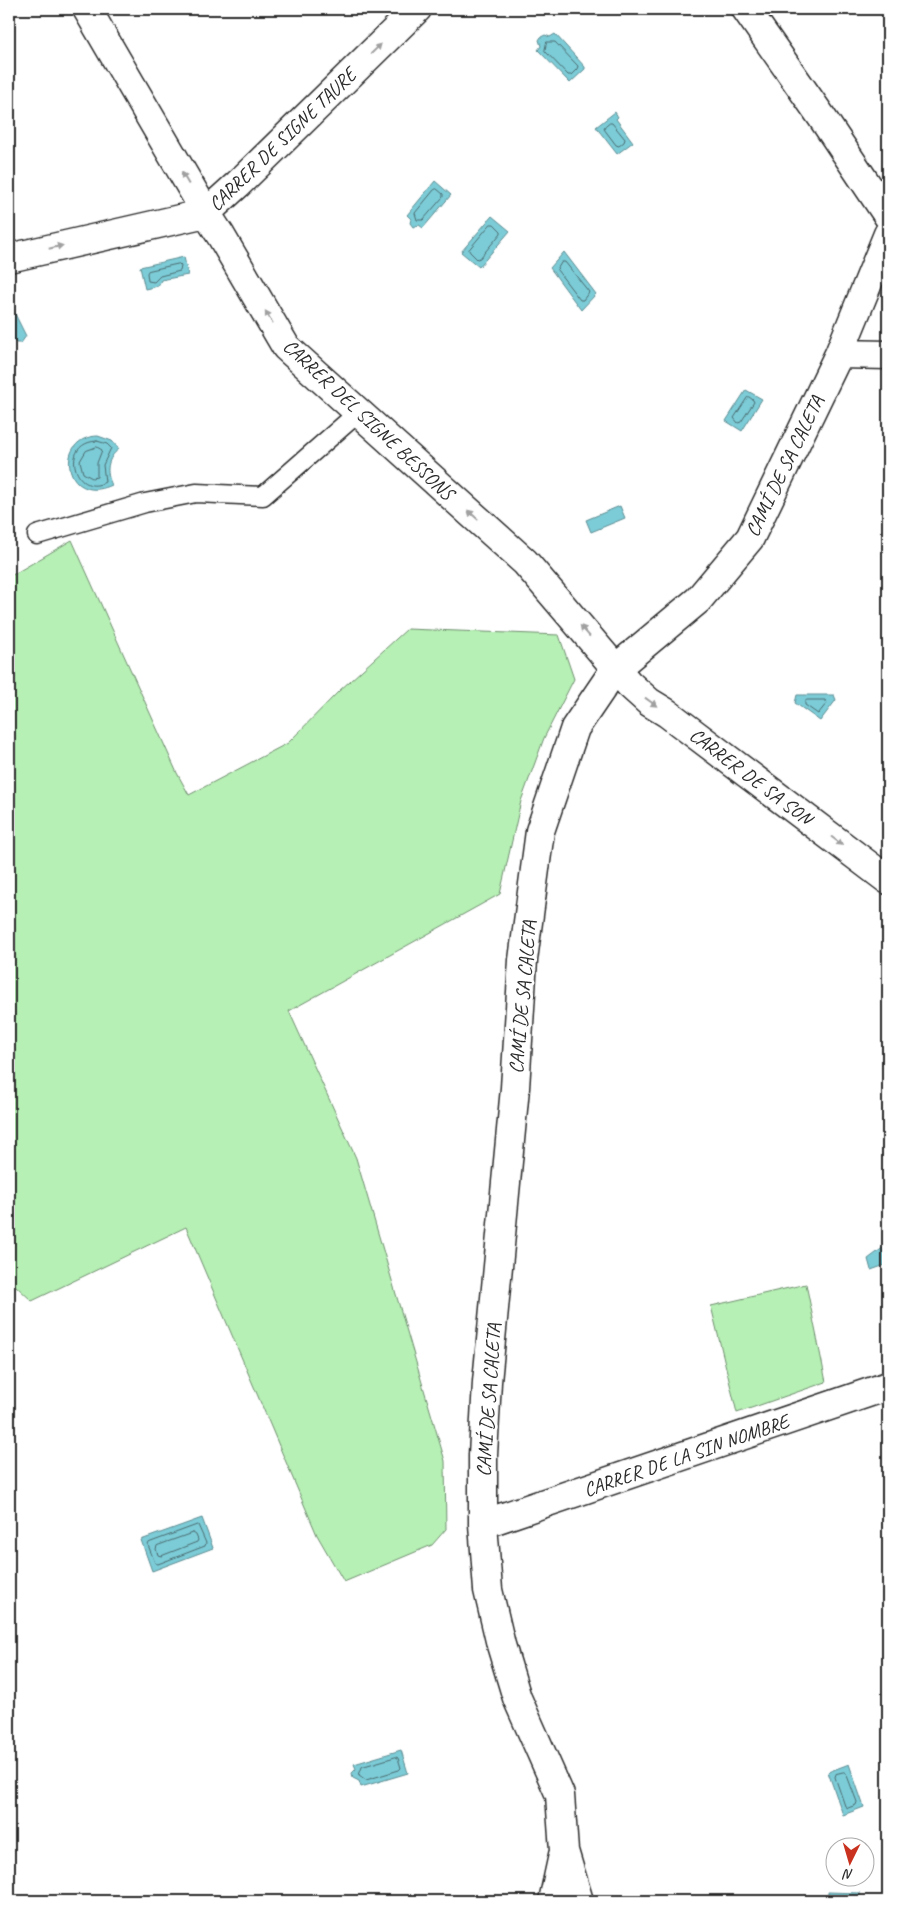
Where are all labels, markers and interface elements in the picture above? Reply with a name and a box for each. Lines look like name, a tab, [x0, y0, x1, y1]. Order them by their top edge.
one-way arrow	[370, 43, 382, 55]
street label: CARRER DE SIGNE TAURE	[203, 60, 364, 216]
one-way arrow	[181, 171, 189, 185]
one-way arrow	[49, 243, 64, 251]
one-way arrow	[264, 311, 273, 324]
street label: CARRER DEL SIGNE BESSONS	[278, 334, 461, 507]
street label: CAMÍ DE SA CALETA	[740, 391, 830, 541]
one-way arrow	[466, 509, 479, 520]
one-way arrow	[580, 625, 591, 638]
one-way arrow	[644, 697, 658, 707]
street label: CARRER DE SA SON	[685, 722, 819, 832]
one-way arrow	[830, 836, 843, 847]
street label: CAMÍ DE SA CALETA	[503, 919, 542, 1075]
street label: CAMÍ DE SA CALETA	[471, 1322, 506, 1477]
street label: CARRER DE LA SIN NOMBRE	[580, 1408, 794, 1502]
north arrow	[824, 1838, 874, 1888]
text: N	[842, 1865, 854, 1883]

